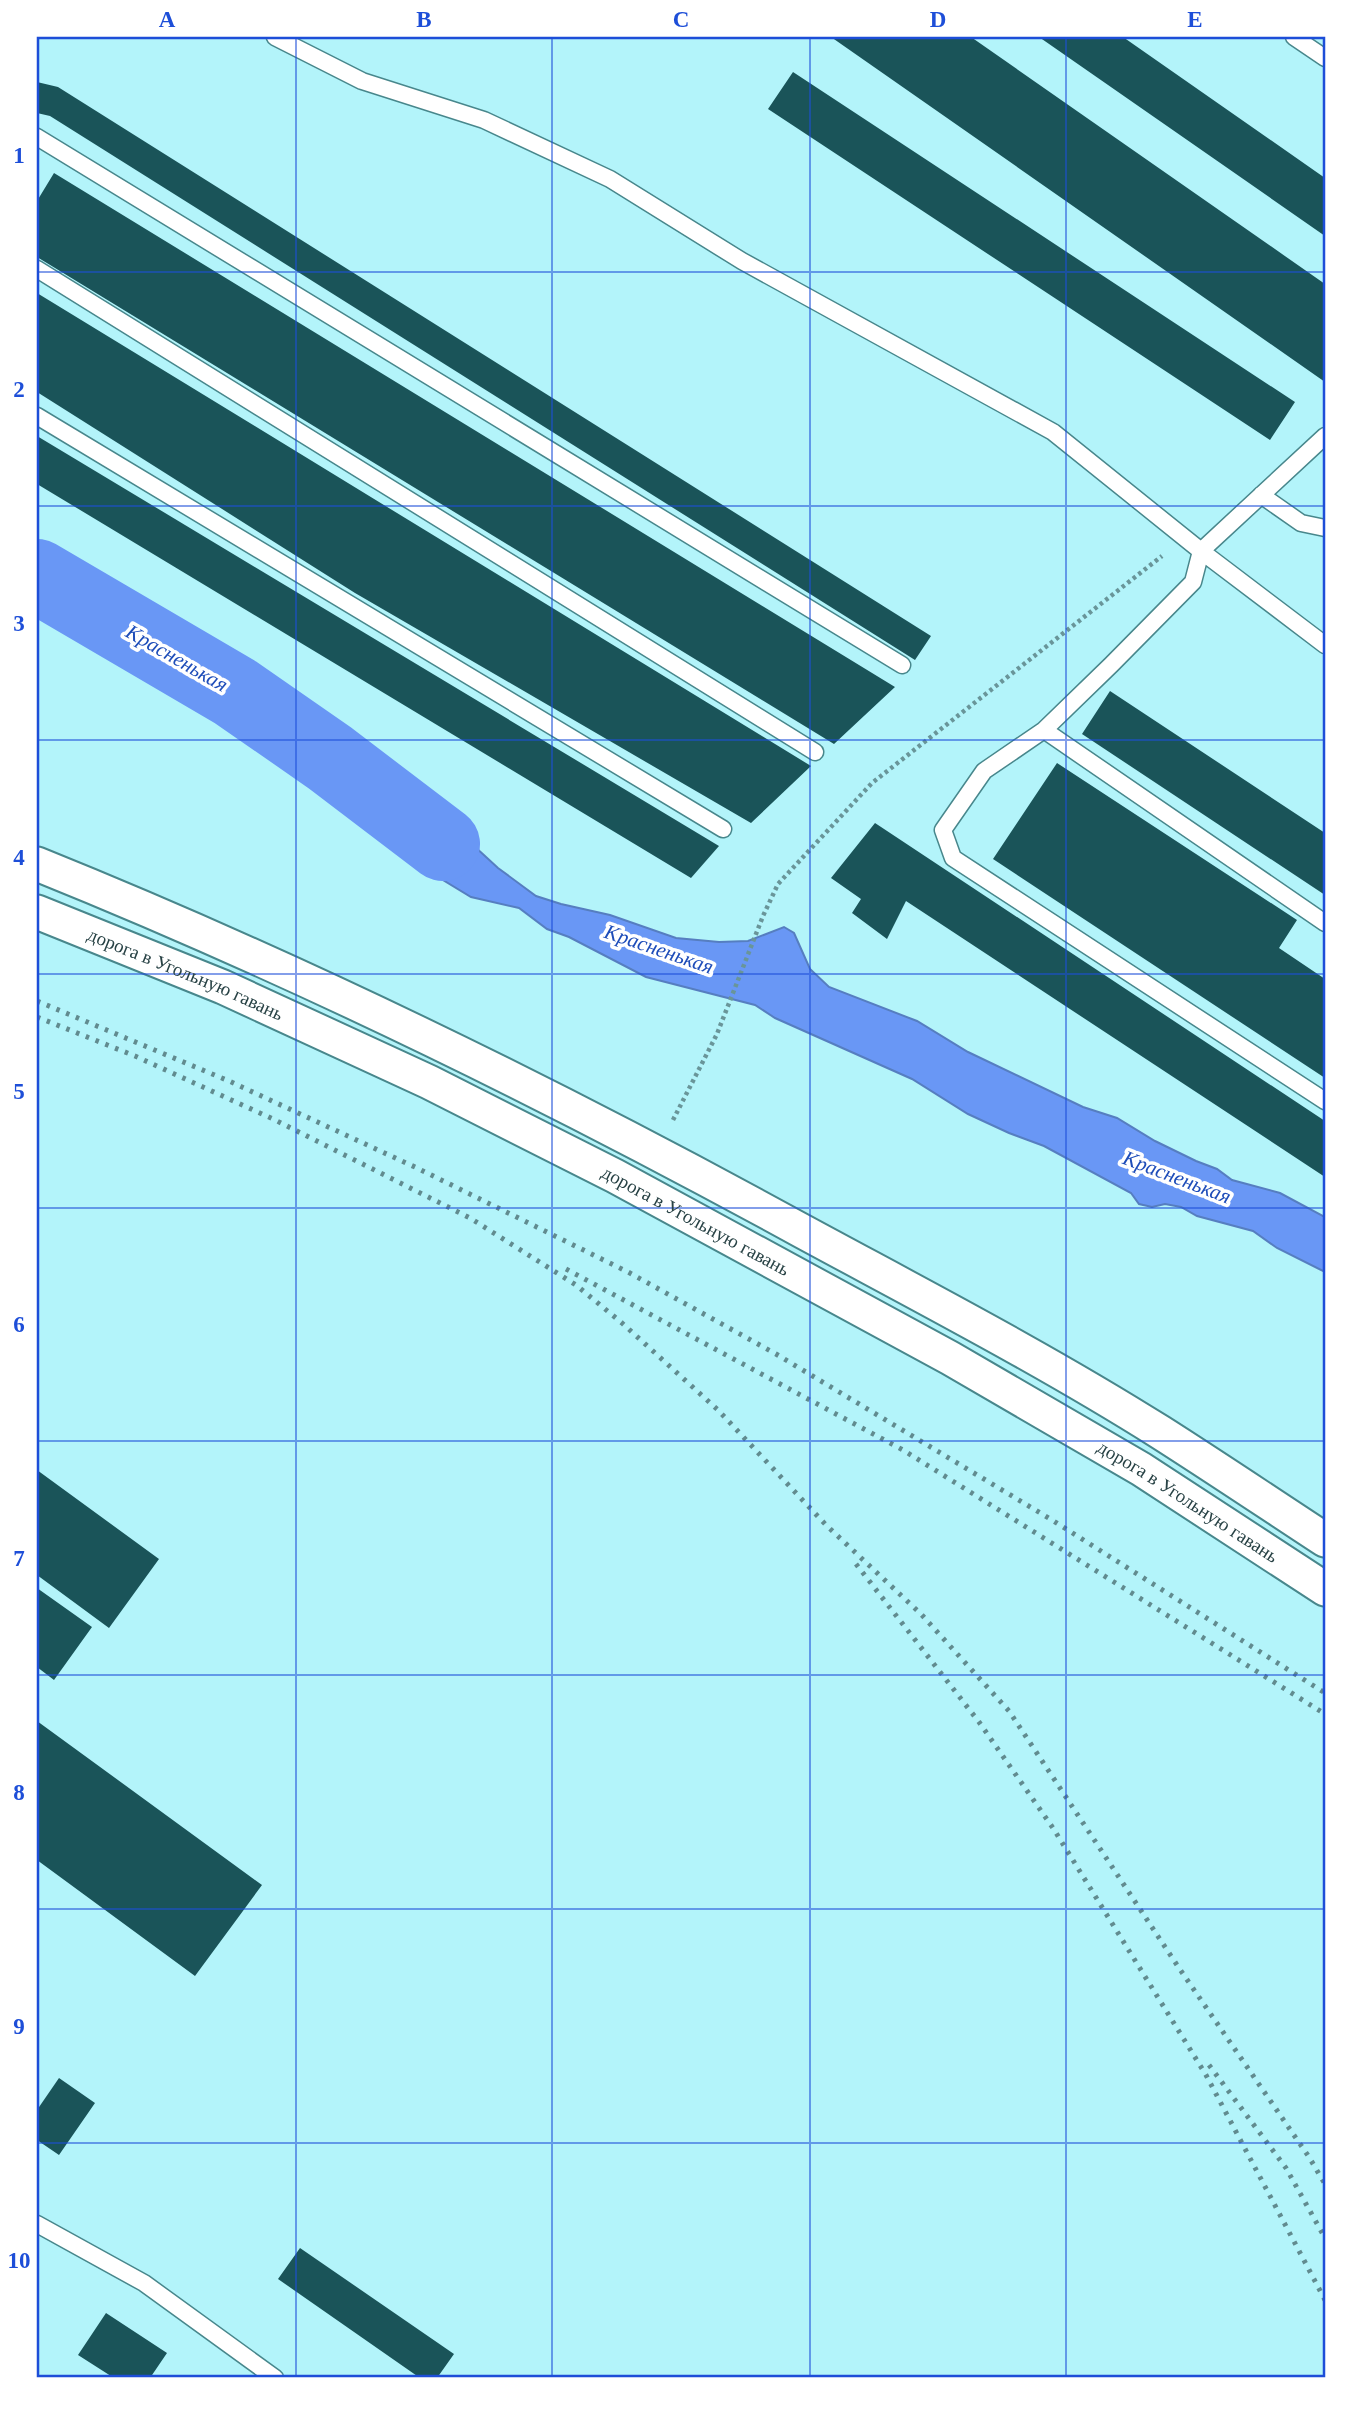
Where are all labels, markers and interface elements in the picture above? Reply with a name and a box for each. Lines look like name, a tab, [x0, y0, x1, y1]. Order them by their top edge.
text: A	[159, 7, 176, 32]
text: B	[416, 7, 432, 32]
text: C	[673, 7, 689, 32]
text: D	[930, 7, 946, 32]
text: E	[1187, 7, 1203, 32]
text: 1	[13, 143, 25, 168]
text: 2	[13, 377, 25, 402]
text: 3	[13, 611, 25, 636]
water label: Красненькая	[121, 619, 232, 697]
text: 4	[13, 845, 25, 870]
water label: Красненькая	[600, 919, 717, 979]
street label: дорога в Угольную гавань	[85, 923, 287, 1024]
text: 5	[13, 1079, 25, 1104]
water label: Красненькая	[1119, 1145, 1234, 1209]
street label: дорога в Угольную гавань	[599, 1161, 794, 1280]
text: 6	[13, 1312, 25, 1337]
street label: дорога в Угольную гавань	[1094, 1436, 1283, 1567]
text: 7	[13, 1546, 25, 1571]
text: 8	[13, 1780, 25, 1805]
text: 9	[13, 2014, 25, 2039]
text: 10	[8, 2248, 31, 2273]

